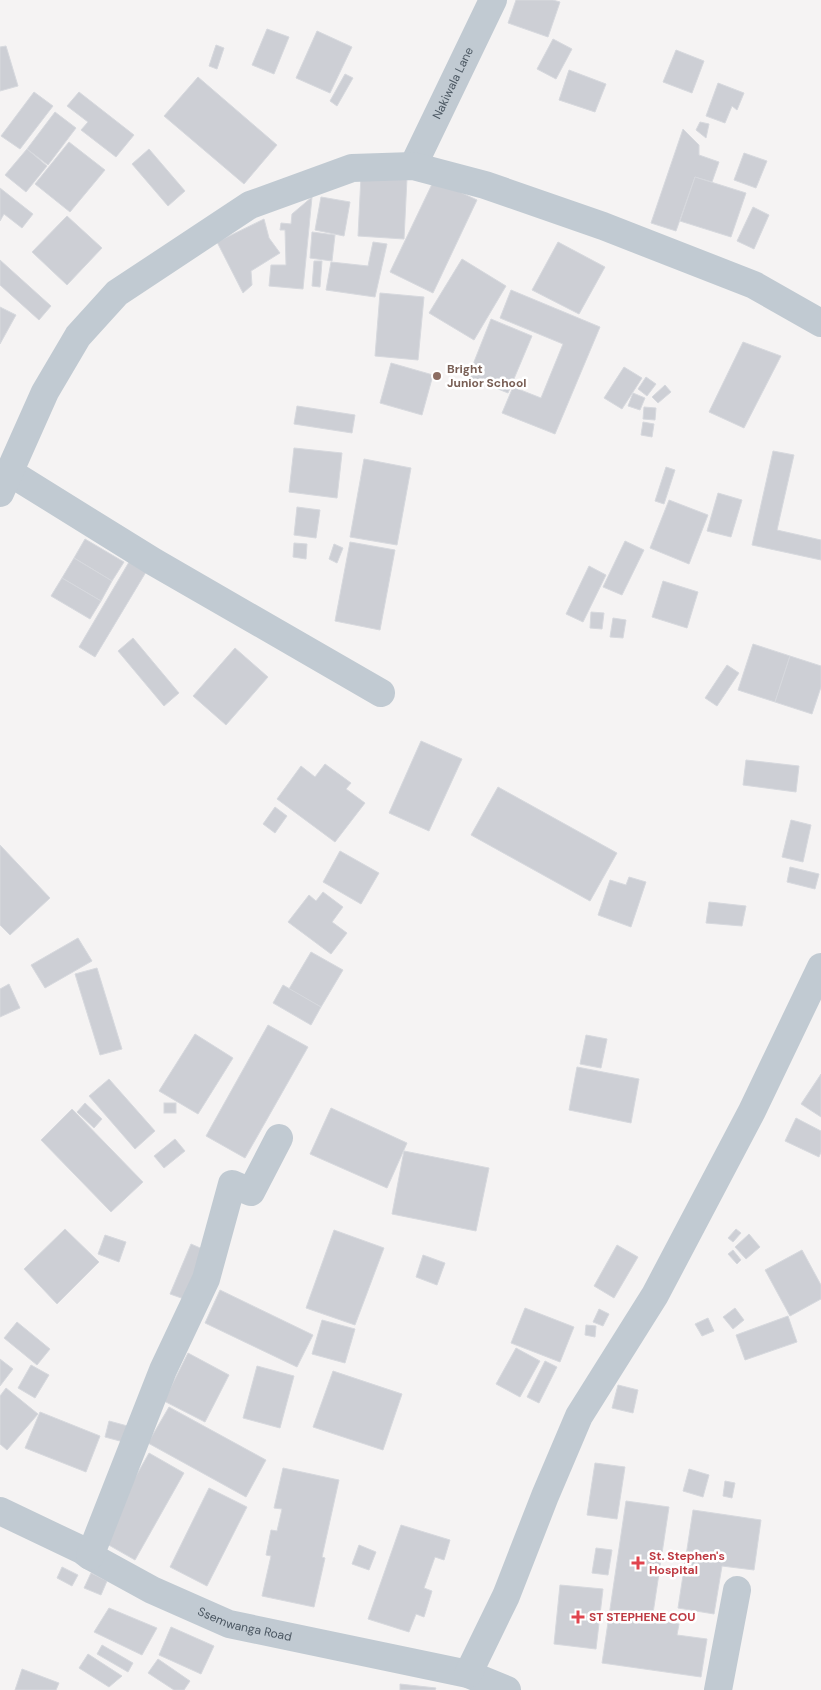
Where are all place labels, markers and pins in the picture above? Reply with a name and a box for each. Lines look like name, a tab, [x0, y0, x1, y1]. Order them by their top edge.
place label: Bright Junior School	[447, 361, 526, 391]
marker: Bright Junior School	[431, 370, 443, 382]
place label: St. Stephen's Hospital	[649, 1548, 725, 1578]
marker: St. Stephen's Hospital	[631, 1556, 645, 1570]
place label: ST STEPHENE COU	[589, 1609, 695, 1625]
marker: ST STEPHENE COU	[571, 1610, 585, 1624]

